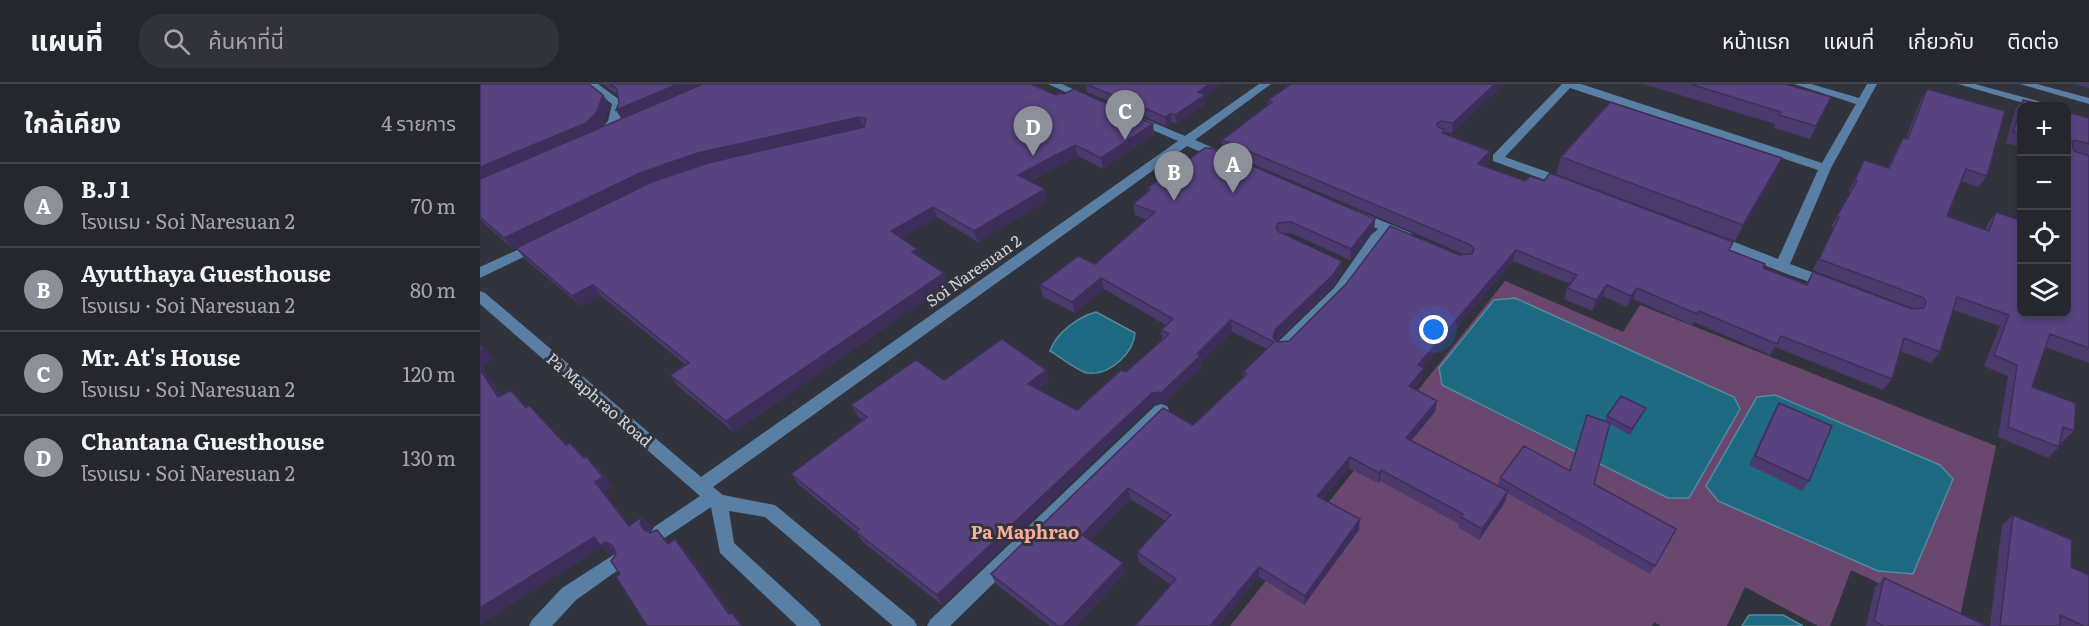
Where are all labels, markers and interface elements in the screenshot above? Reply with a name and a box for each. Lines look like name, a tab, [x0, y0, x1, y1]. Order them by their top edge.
search box	[139, 14, 559, 68]
text: แผนที่	[30, 18, 103, 60]
text: ค้นหาที่นี่	[208, 23, 284, 56]
text: หน้าแรก	[1722, 24, 1790, 55]
text: แผนที่	[1823, 24, 1874, 55]
text: เกี่ยวกับ	[1907, 24, 1974, 55]
text: ติดต่อ	[2007, 24, 2059, 55]
icon: search	[160, 25, 193, 58]
pin: C	[1106, 91, 1144, 140]
text: ใกล้เคียง	[24, 102, 121, 141]
map controls	[2017, 102, 2071, 318]
button: +	[2017, 102, 2071, 156]
pin: D	[1014, 106, 1052, 156]
text: 4 รายการ	[381, 107, 456, 137]
pin: A	[1214, 144, 1252, 193]
pin: B	[1154, 152, 1194, 201]
button: −	[2017, 156, 2071, 210]
text: B.J 1	[81, 172, 130, 205]
text: A	[36, 190, 51, 220]
text: 70 m	[411, 190, 456, 220]
text: โรงแรม · Soi Naresuan 2	[81, 205, 295, 235]
button: locate	[2017, 210, 2071, 264]
street label: Soi Naresuan 2	[920, 228, 1026, 312]
text: Ayutthaya Guesthouse	[81, 256, 331, 289]
button: layers	[2017, 264, 2071, 318]
text: B	[37, 274, 50, 304]
text: 80 m	[410, 274, 456, 304]
text: โรงแรม · Soi Naresuan 2	[81, 289, 295, 319]
your location	[1419, 315, 1448, 344]
text: Mr. At's House	[81, 340, 240, 373]
street label: Pa Maphrao Road	[542, 346, 658, 452]
text: C	[36, 358, 51, 388]
text: 120 m	[403, 358, 456, 388]
text: โรงแรม · Soi Naresuan 2	[81, 373, 295, 403]
text: Chantana Guesthouse	[81, 424, 324, 457]
text: D	[36, 442, 51, 472]
text: 130 m	[402, 442, 456, 472]
text: โรงแรม · Soi Naresuan 2	[81, 457, 295, 487]
district label: Pa Maphrao	[971, 518, 1079, 545]

